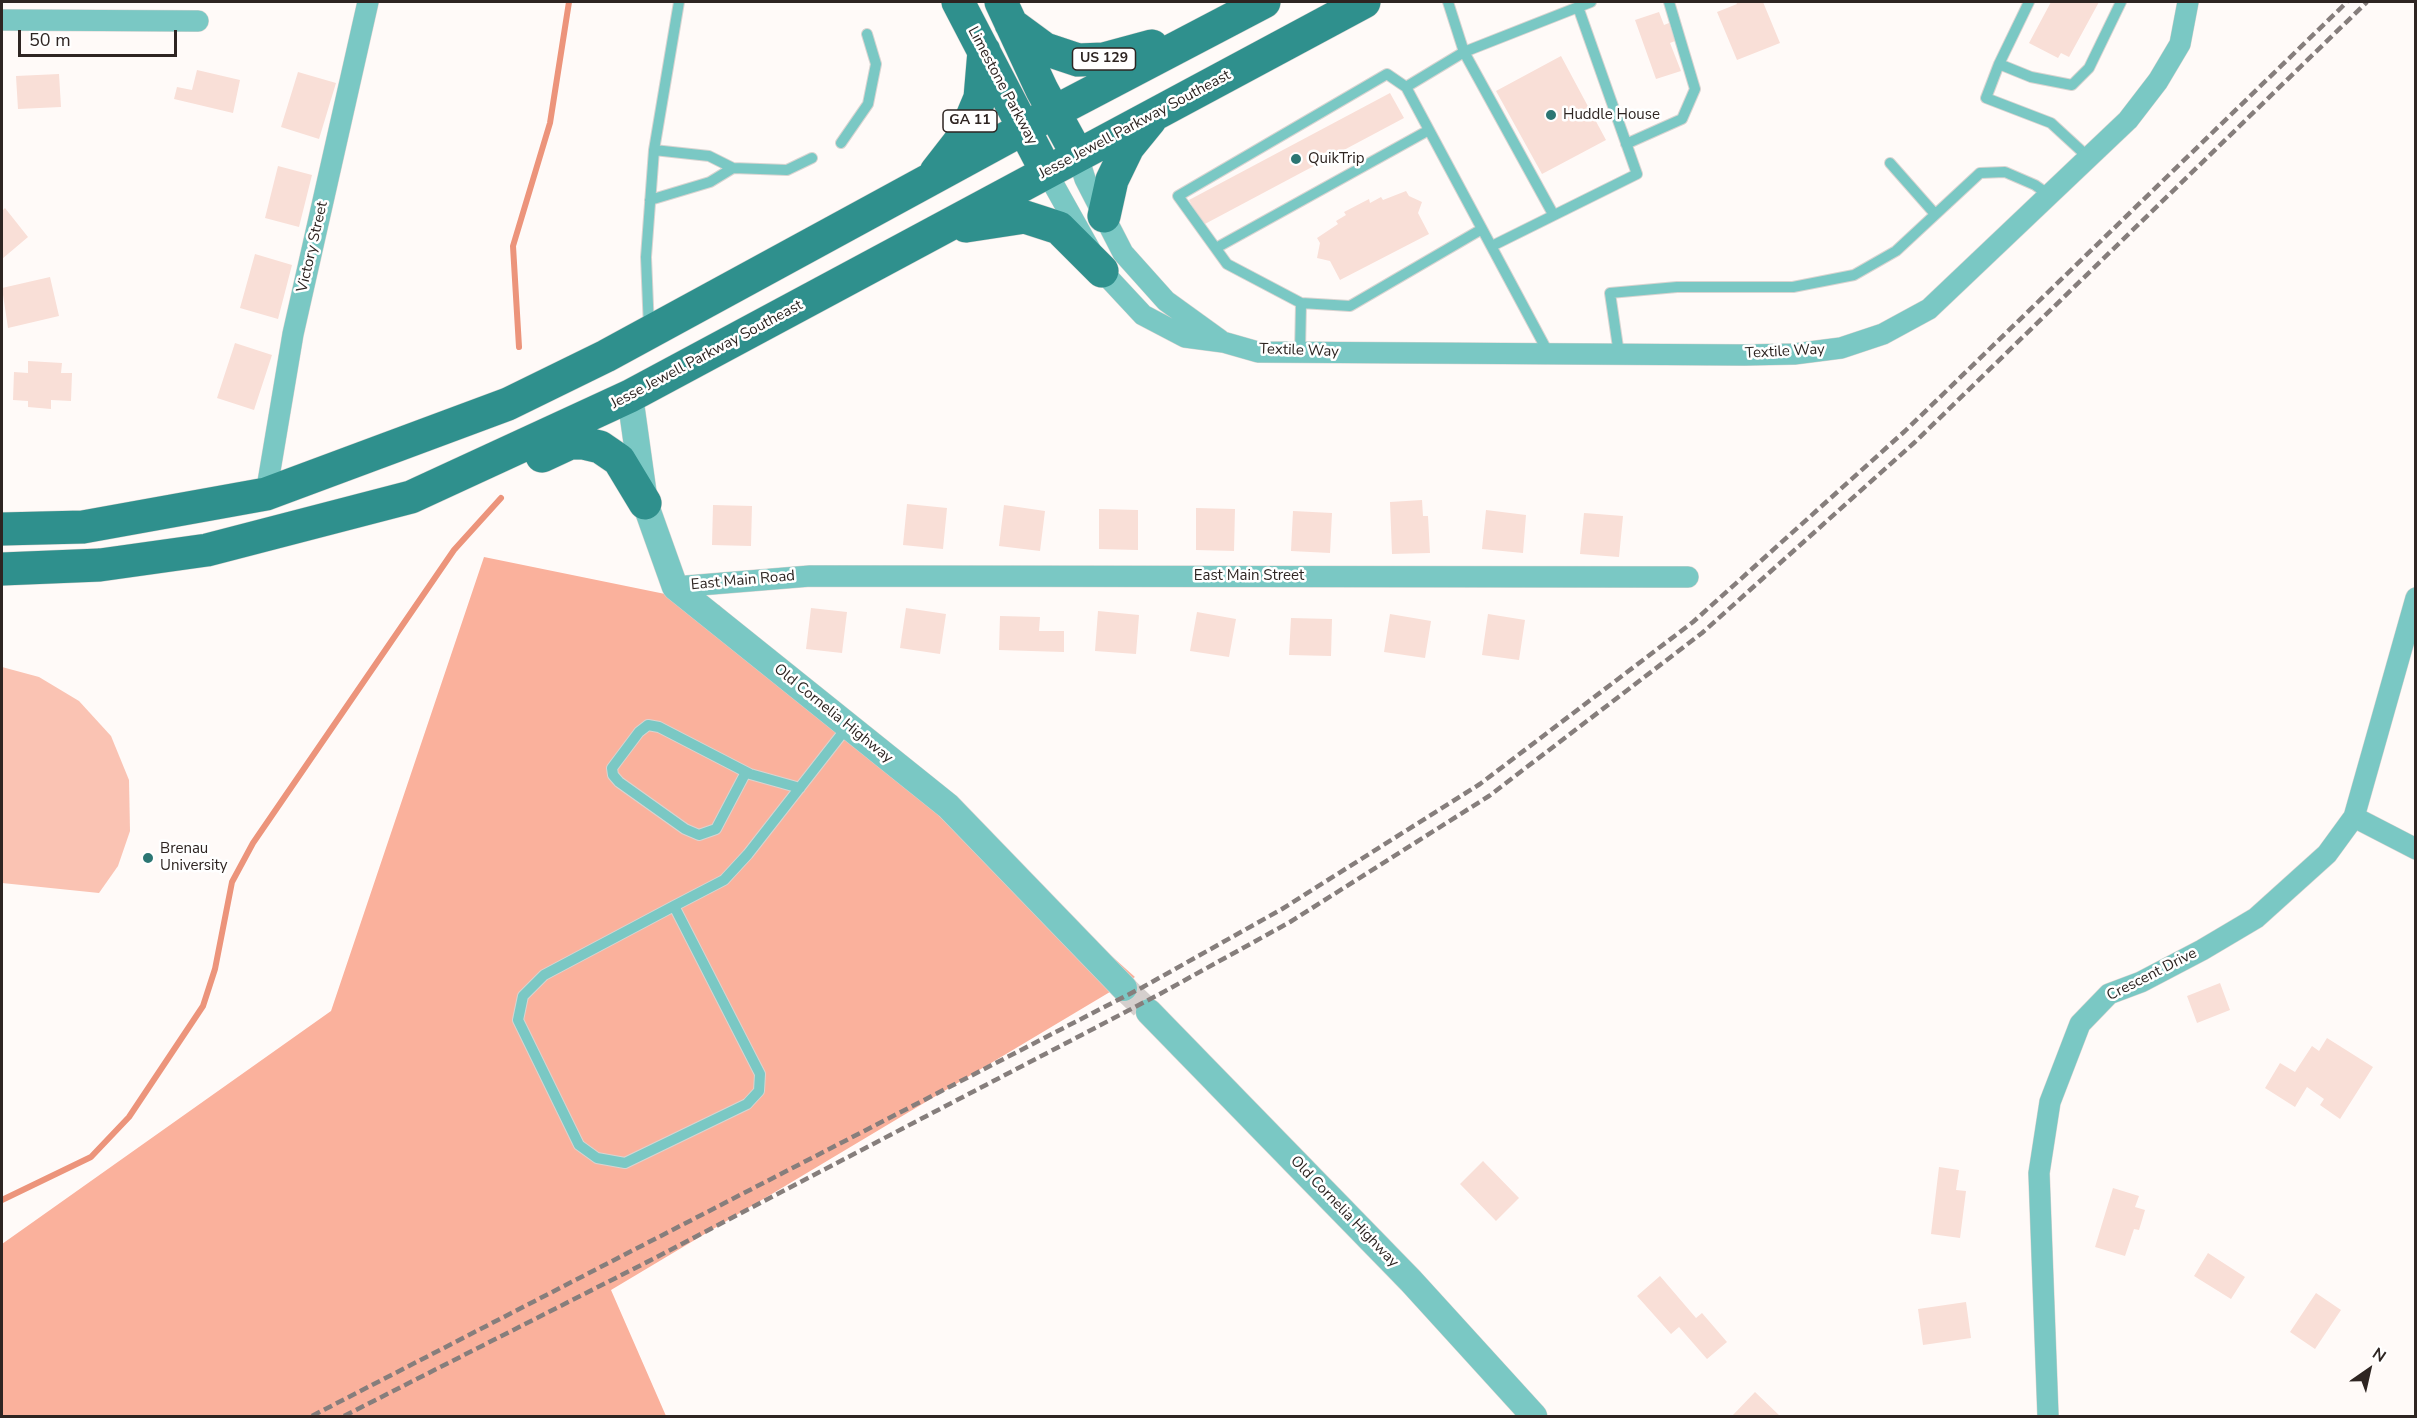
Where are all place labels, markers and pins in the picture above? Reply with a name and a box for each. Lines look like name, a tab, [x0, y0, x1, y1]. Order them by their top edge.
place label: Huddle House	[1563, 106, 1660, 124]
marker: Huddle House	[1544, 108, 1558, 122]
place label: QuikTrip	[1308, 150, 1364, 168]
marker: QuikTrip	[1289, 152, 1303, 166]
place label: Brenau University	[160, 840, 228, 875]
marker: Brenau University	[141, 851, 155, 865]

